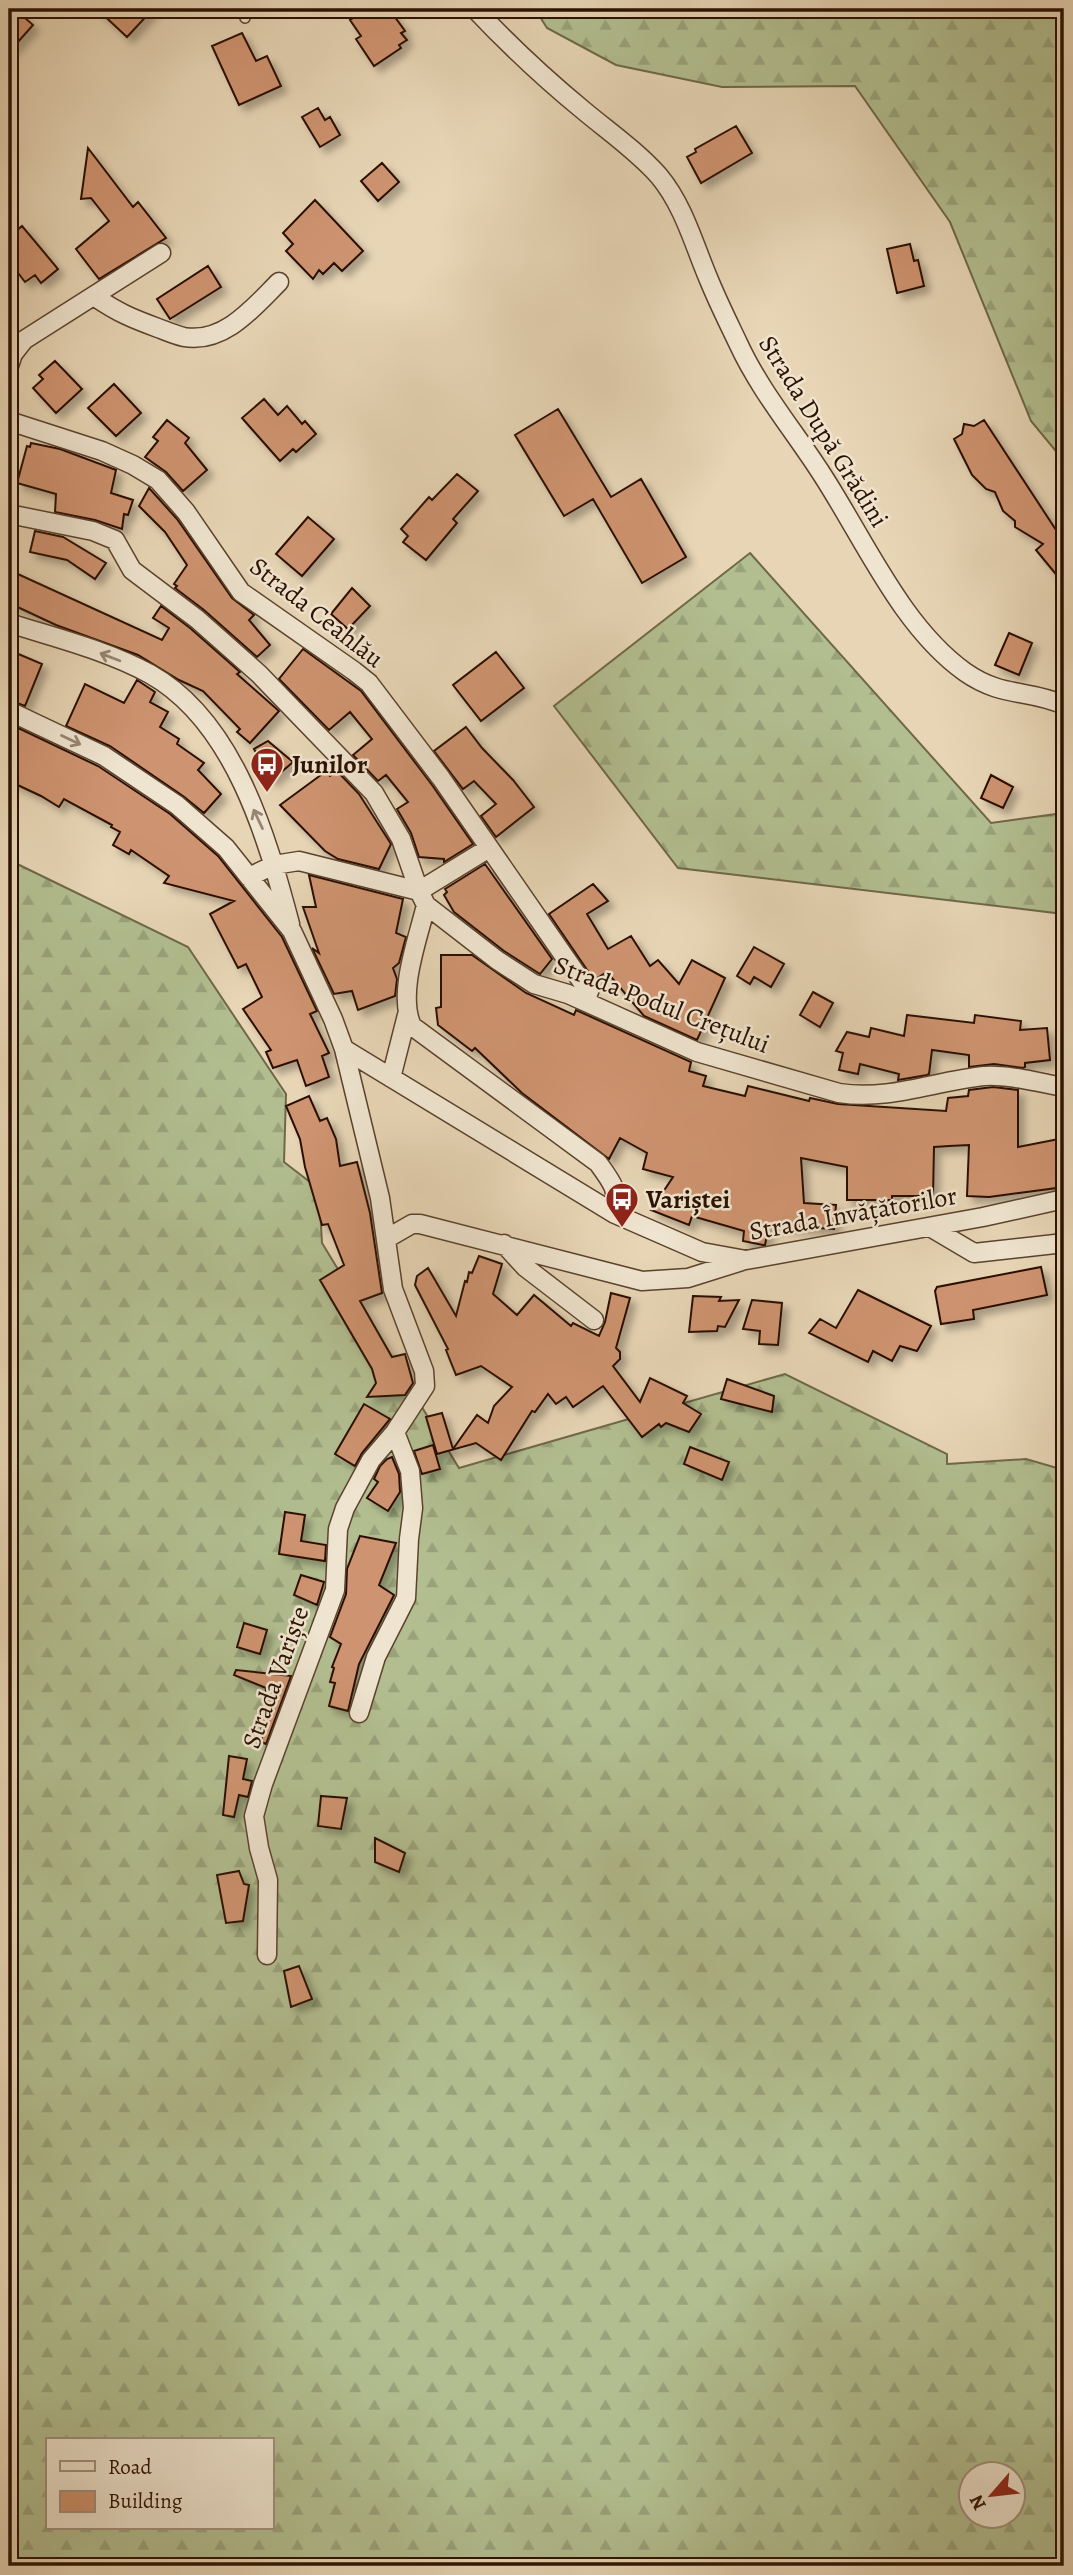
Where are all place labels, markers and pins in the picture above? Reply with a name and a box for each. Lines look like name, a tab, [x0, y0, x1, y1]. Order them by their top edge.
bus stop icon: Junilor	[248, 745, 286, 794]
place label: Junilor	[292, 747, 368, 782]
bus stop icon: Variștei	[603, 1180, 641, 1229]
place label: Variștei	[645, 1182, 730, 1217]

